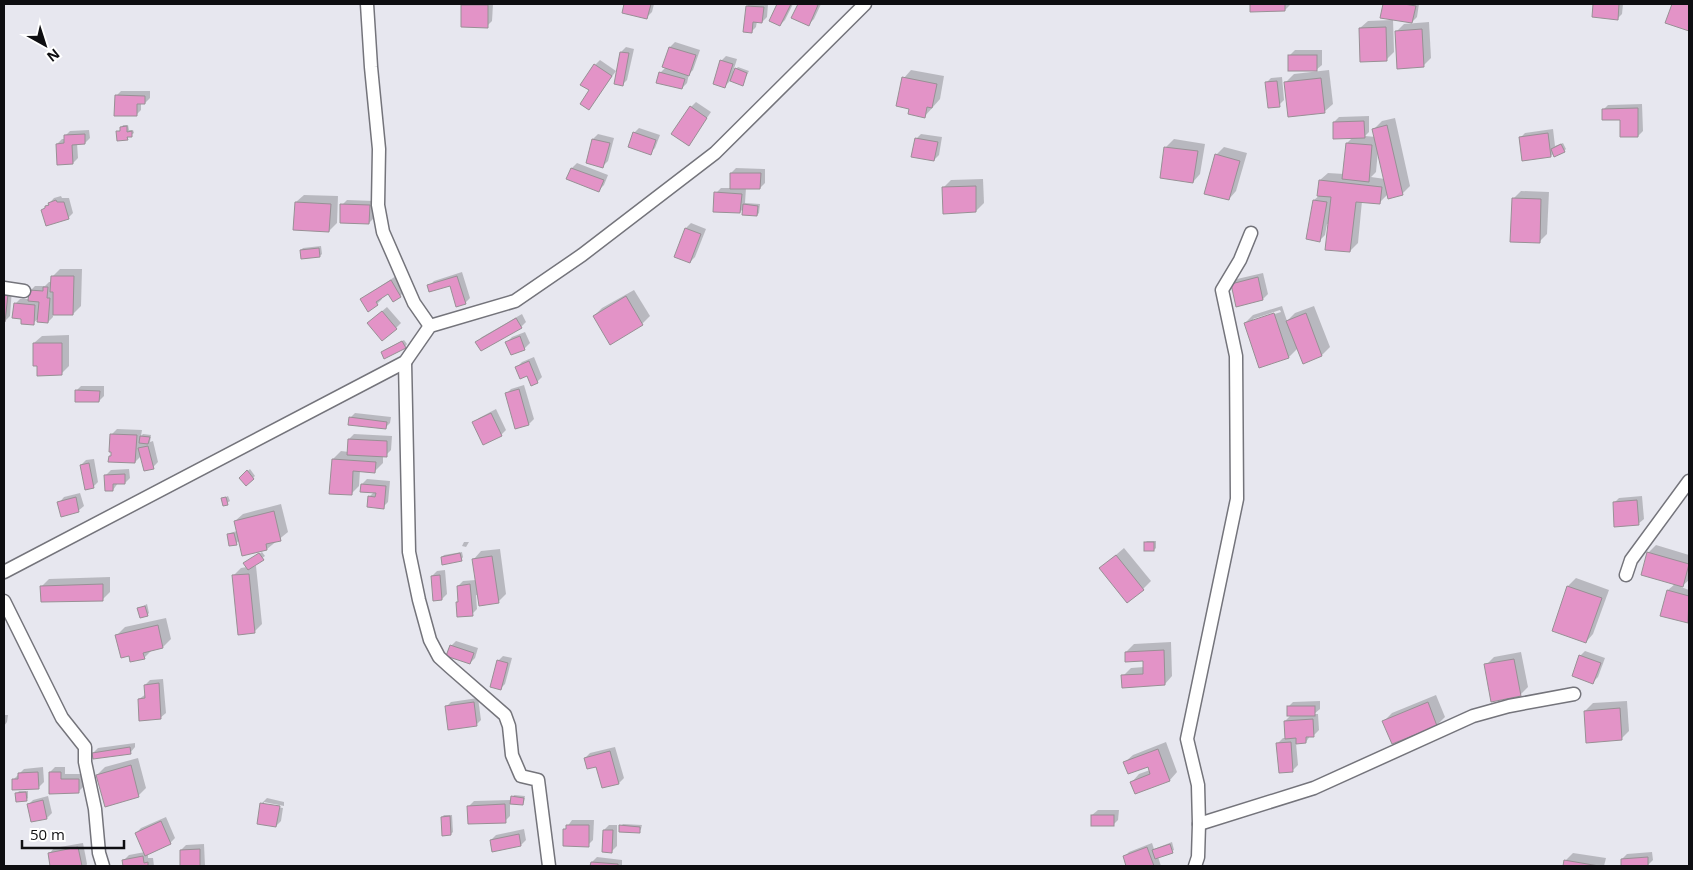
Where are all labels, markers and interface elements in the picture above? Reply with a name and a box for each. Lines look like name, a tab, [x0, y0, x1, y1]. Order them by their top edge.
north arrow	[20, 20, 70, 70]
text: N	[43, 45, 64, 66]
scale bar	[22, 818, 125, 850]
text: 50 m	[30, 824, 65, 844]

